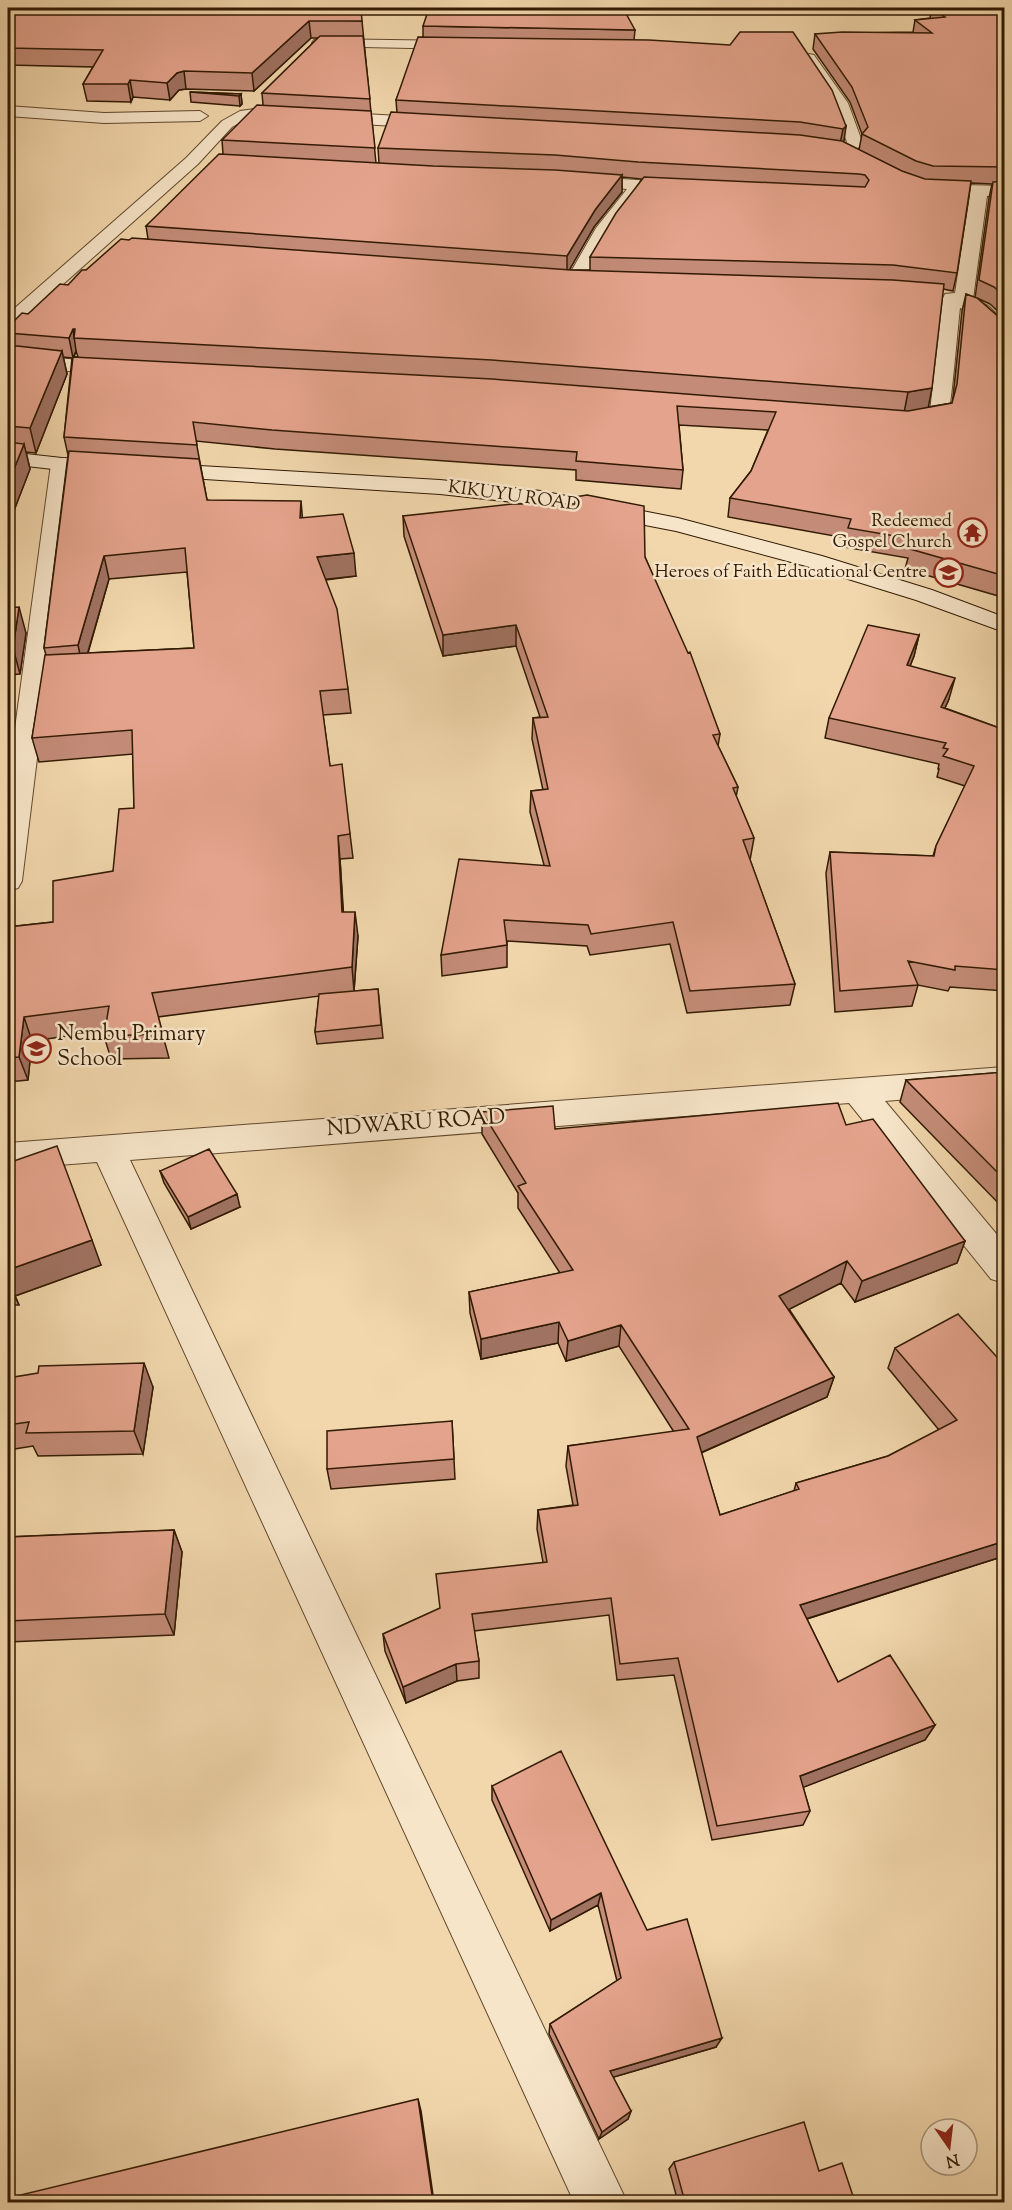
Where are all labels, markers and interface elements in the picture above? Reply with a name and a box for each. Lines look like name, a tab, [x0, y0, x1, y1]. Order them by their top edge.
street label: KIKUYU ROAD	[446, 475, 582, 519]
place label: Redeemed Gospel Church	[833, 509, 952, 556]
temple icon: Redeemed Gospel Church	[957, 516, 989, 548]
school or university icon: Heroes of Faith Educational Centre	[932, 557, 964, 589]
place label: Heroes of Faith Educational Centre	[655, 560, 927, 586]
place label: Nembu Primary School	[57, 1019, 206, 1076]
school or university icon: Nembu Primary School	[20, 1032, 52, 1064]
street label: NDWARU ROAD	[326, 1102, 506, 1146]
north arrow	[919, 2117, 979, 2177]
text: N	[943, 2146, 961, 2172]

